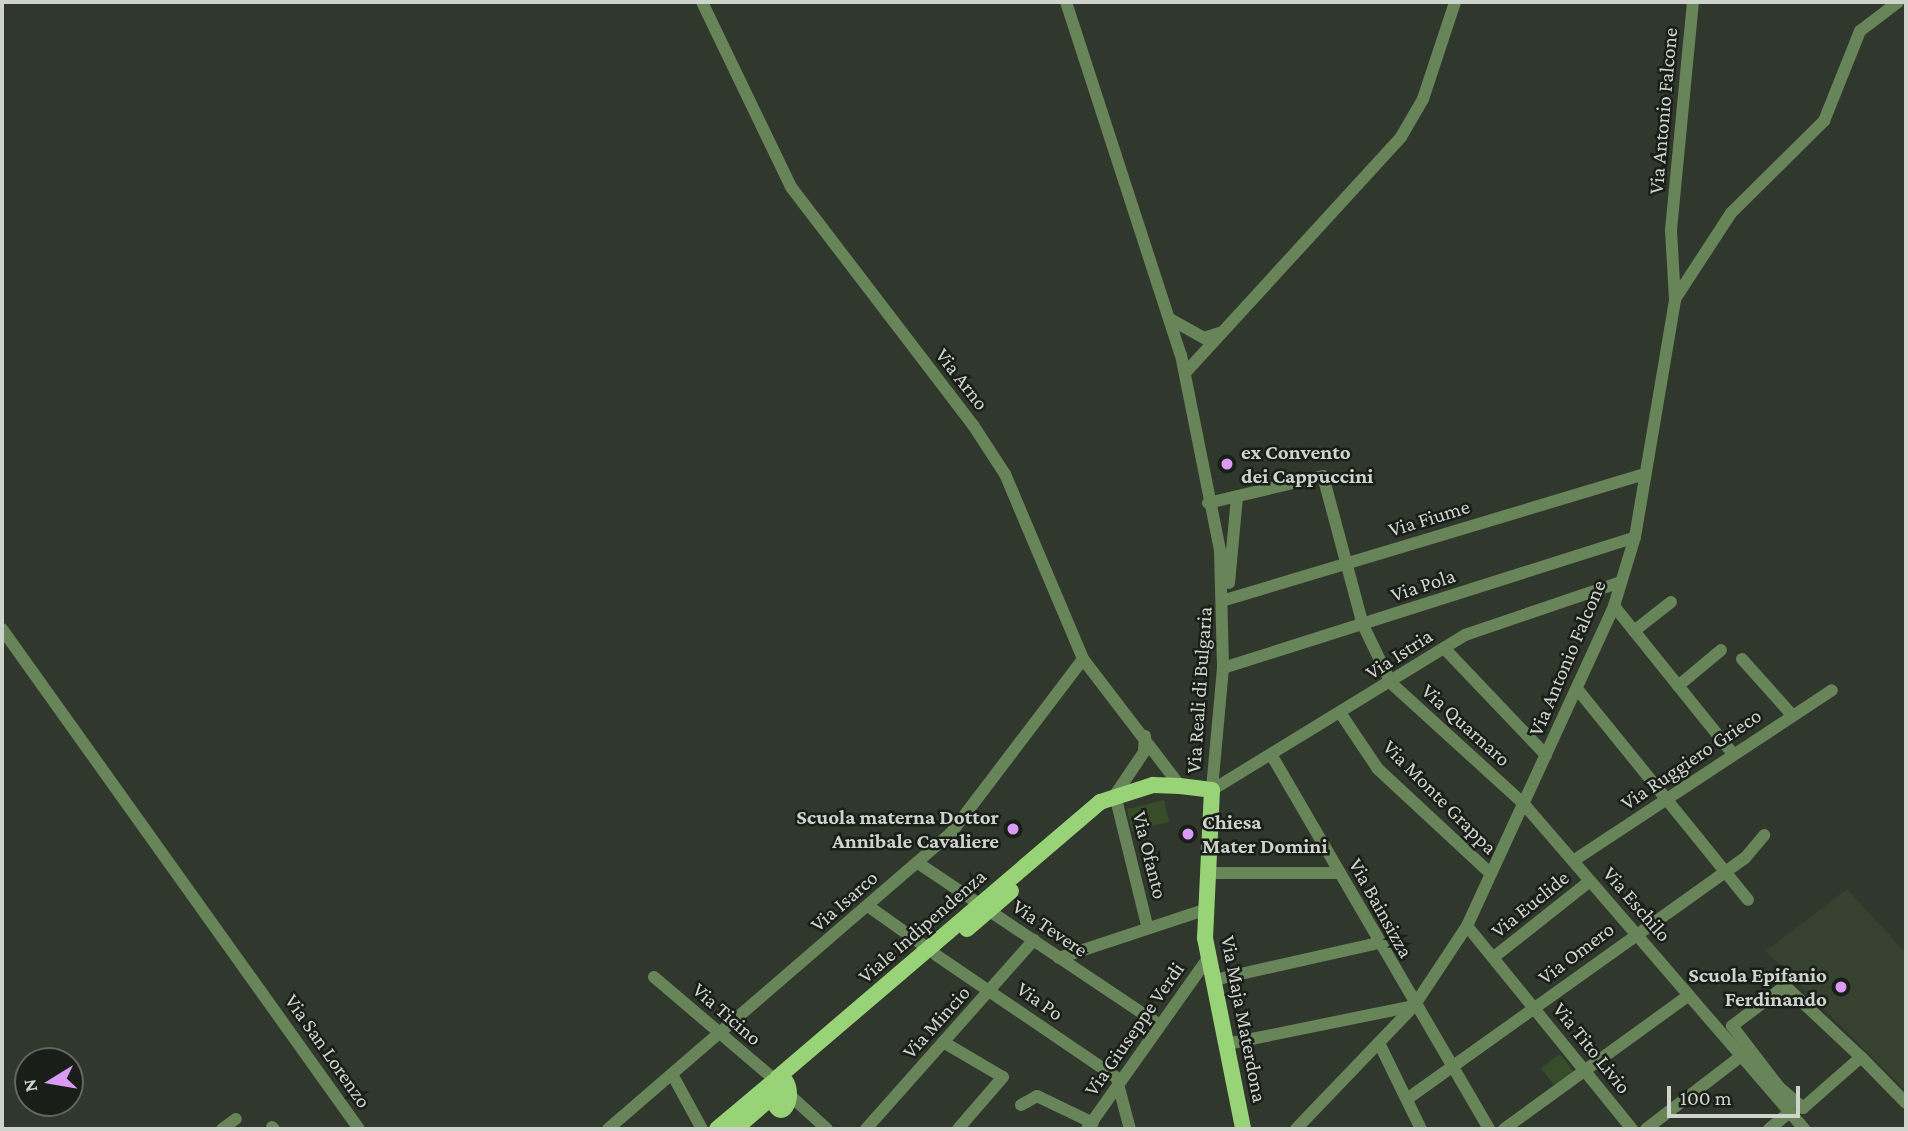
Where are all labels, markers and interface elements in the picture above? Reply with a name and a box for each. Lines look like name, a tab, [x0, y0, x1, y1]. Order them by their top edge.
street label: Via Antonio Falcone	[1643, 27, 1683, 195]
street label: Via Arno	[930, 343, 994, 415]
place label: ex Convento dei Cappuccini	[1241, 439, 1373, 489]
marker: ex Convento dei Cappuccini	[1219, 456, 1235, 472]
street label: Via Fiume	[1385, 494, 1473, 542]
street label: Via Pola	[1387, 563, 1459, 607]
street label: Via Antonio Falcone	[1523, 576, 1611, 740]
street label: Via Reali di Bulgaria	[1181, 606, 1217, 774]
street label: Via Istria	[1361, 623, 1437, 685]
street label: Via Quarnaro	[1416, 678, 1516, 772]
street label: Via Ruggiero Grieco	[1616, 703, 1766, 815]
street label: Via Monte Grappa	[1377, 734, 1503, 860]
place label: Scuola materna Dottor Annibale Cavaliere	[796, 804, 999, 854]
street label: Via Ofanto	[1127, 809, 1173, 901]
place label: Chiesa Mater Domini	[1202, 809, 1327, 859]
marker: Scuola materna Dottor Annibale Cavaliere	[1005, 821, 1021, 837]
marker: Chiesa Mater Domini	[1180, 826, 1196, 842]
street label: Via Bainsizza	[1343, 854, 1419, 962]
street label: Via Eschilo	[1597, 861, 1677, 947]
street label: Viale Indipendenza	[853, 864, 991, 988]
street label: Via Isarco	[805, 865, 883, 937]
street label: Via Euclide	[1486, 865, 1574, 943]
street label: Via Tevere	[1007, 894, 1093, 962]
street label: Via Omero	[1533, 916, 1619, 990]
street label: Via Maja Materdona	[1215, 933, 1273, 1105]
street label: Via Giuseppe Verdi	[1079, 957, 1189, 1101]
place label: Scuola Epifanio Ferdinando	[1688, 962, 1827, 1012]
street label: Via Po	[1012, 976, 1068, 1026]
street label: Via Ticino	[687, 977, 767, 1051]
marker: Scuola Epifanio Ferdinando	[1833, 979, 1849, 995]
street label: Via Mincio	[897, 980, 975, 1064]
street label: Via San Lorenzo	[279, 989, 377, 1113]
street label: Via Tito Livio	[1547, 997, 1637, 1099]
north arrow	[14, 1047, 84, 1117]
scale bar	[1670, 1072, 1803, 1116]
text: N	[18, 1077, 41, 1094]
text: 100 m	[1680, 1086, 1732, 1110]

